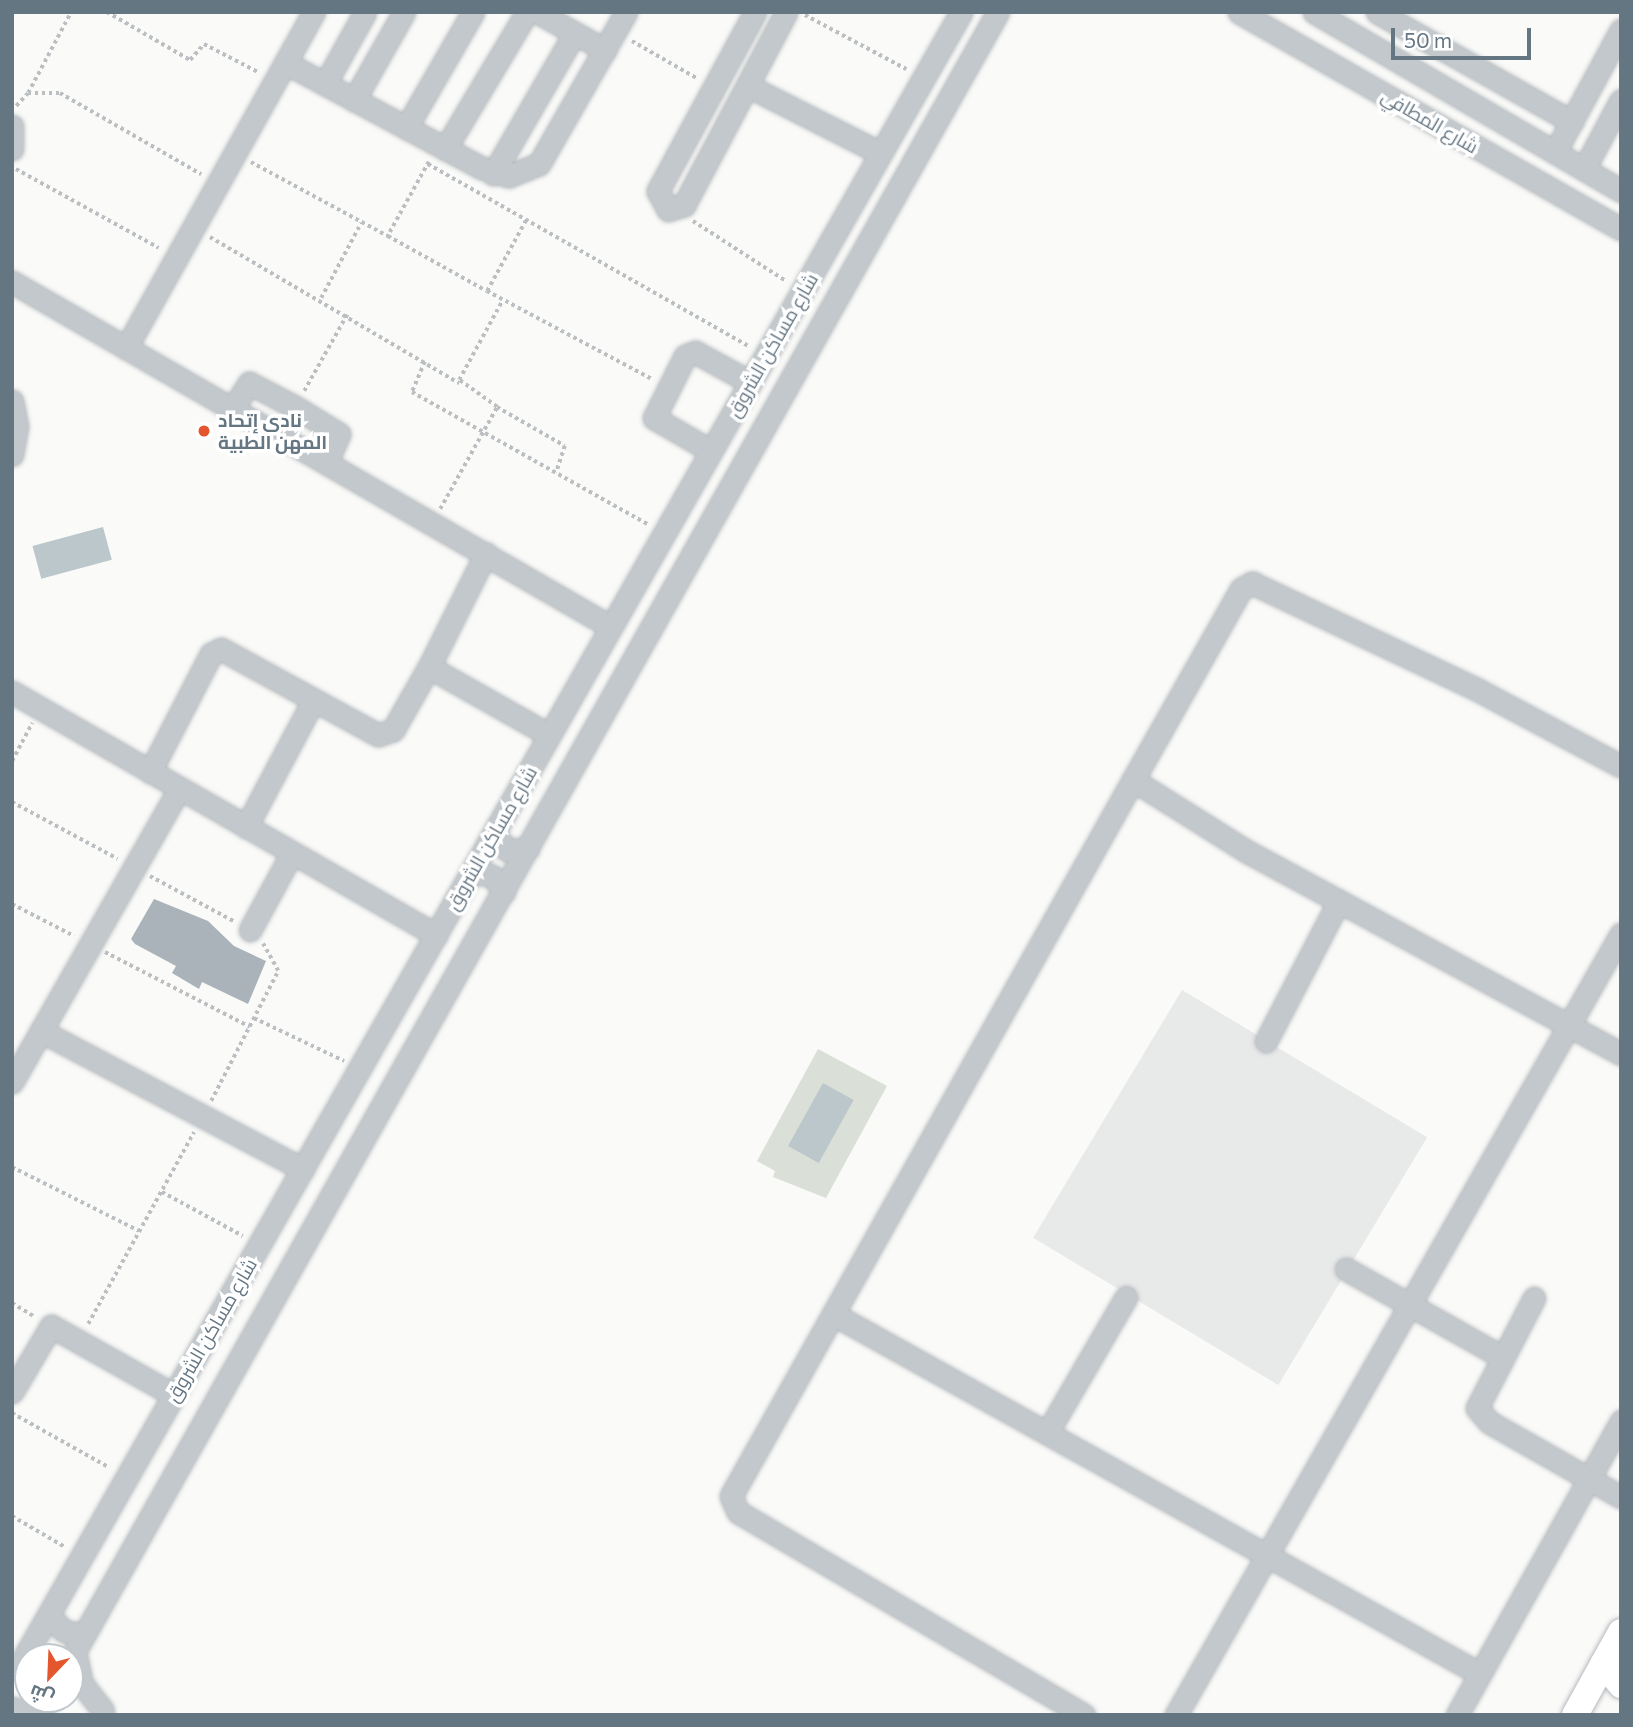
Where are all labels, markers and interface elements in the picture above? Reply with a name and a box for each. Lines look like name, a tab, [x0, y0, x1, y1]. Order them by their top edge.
scale bar	[1395, 14, 1535, 58]
text: 50 m	[1404, 27, 1452, 52]
street label: شارع المطافي	[1378, 84, 1482, 158]
street label: شارع مساكن الشروق	[722, 269, 822, 421]
place label: نادى إتحاد المهن الطبية	[218, 409, 327, 453]
marker: نادى إتحاد المهن الطبية	[196, 423, 212, 439]
street label: شارع مساكن الشروق	[441, 762, 541, 914]
street label: شارع مساكن الشروق	[161, 1254, 261, 1406]
north arrow	[14, 1643, 84, 1713]
text: ش	[26, 1681, 57, 1711]

